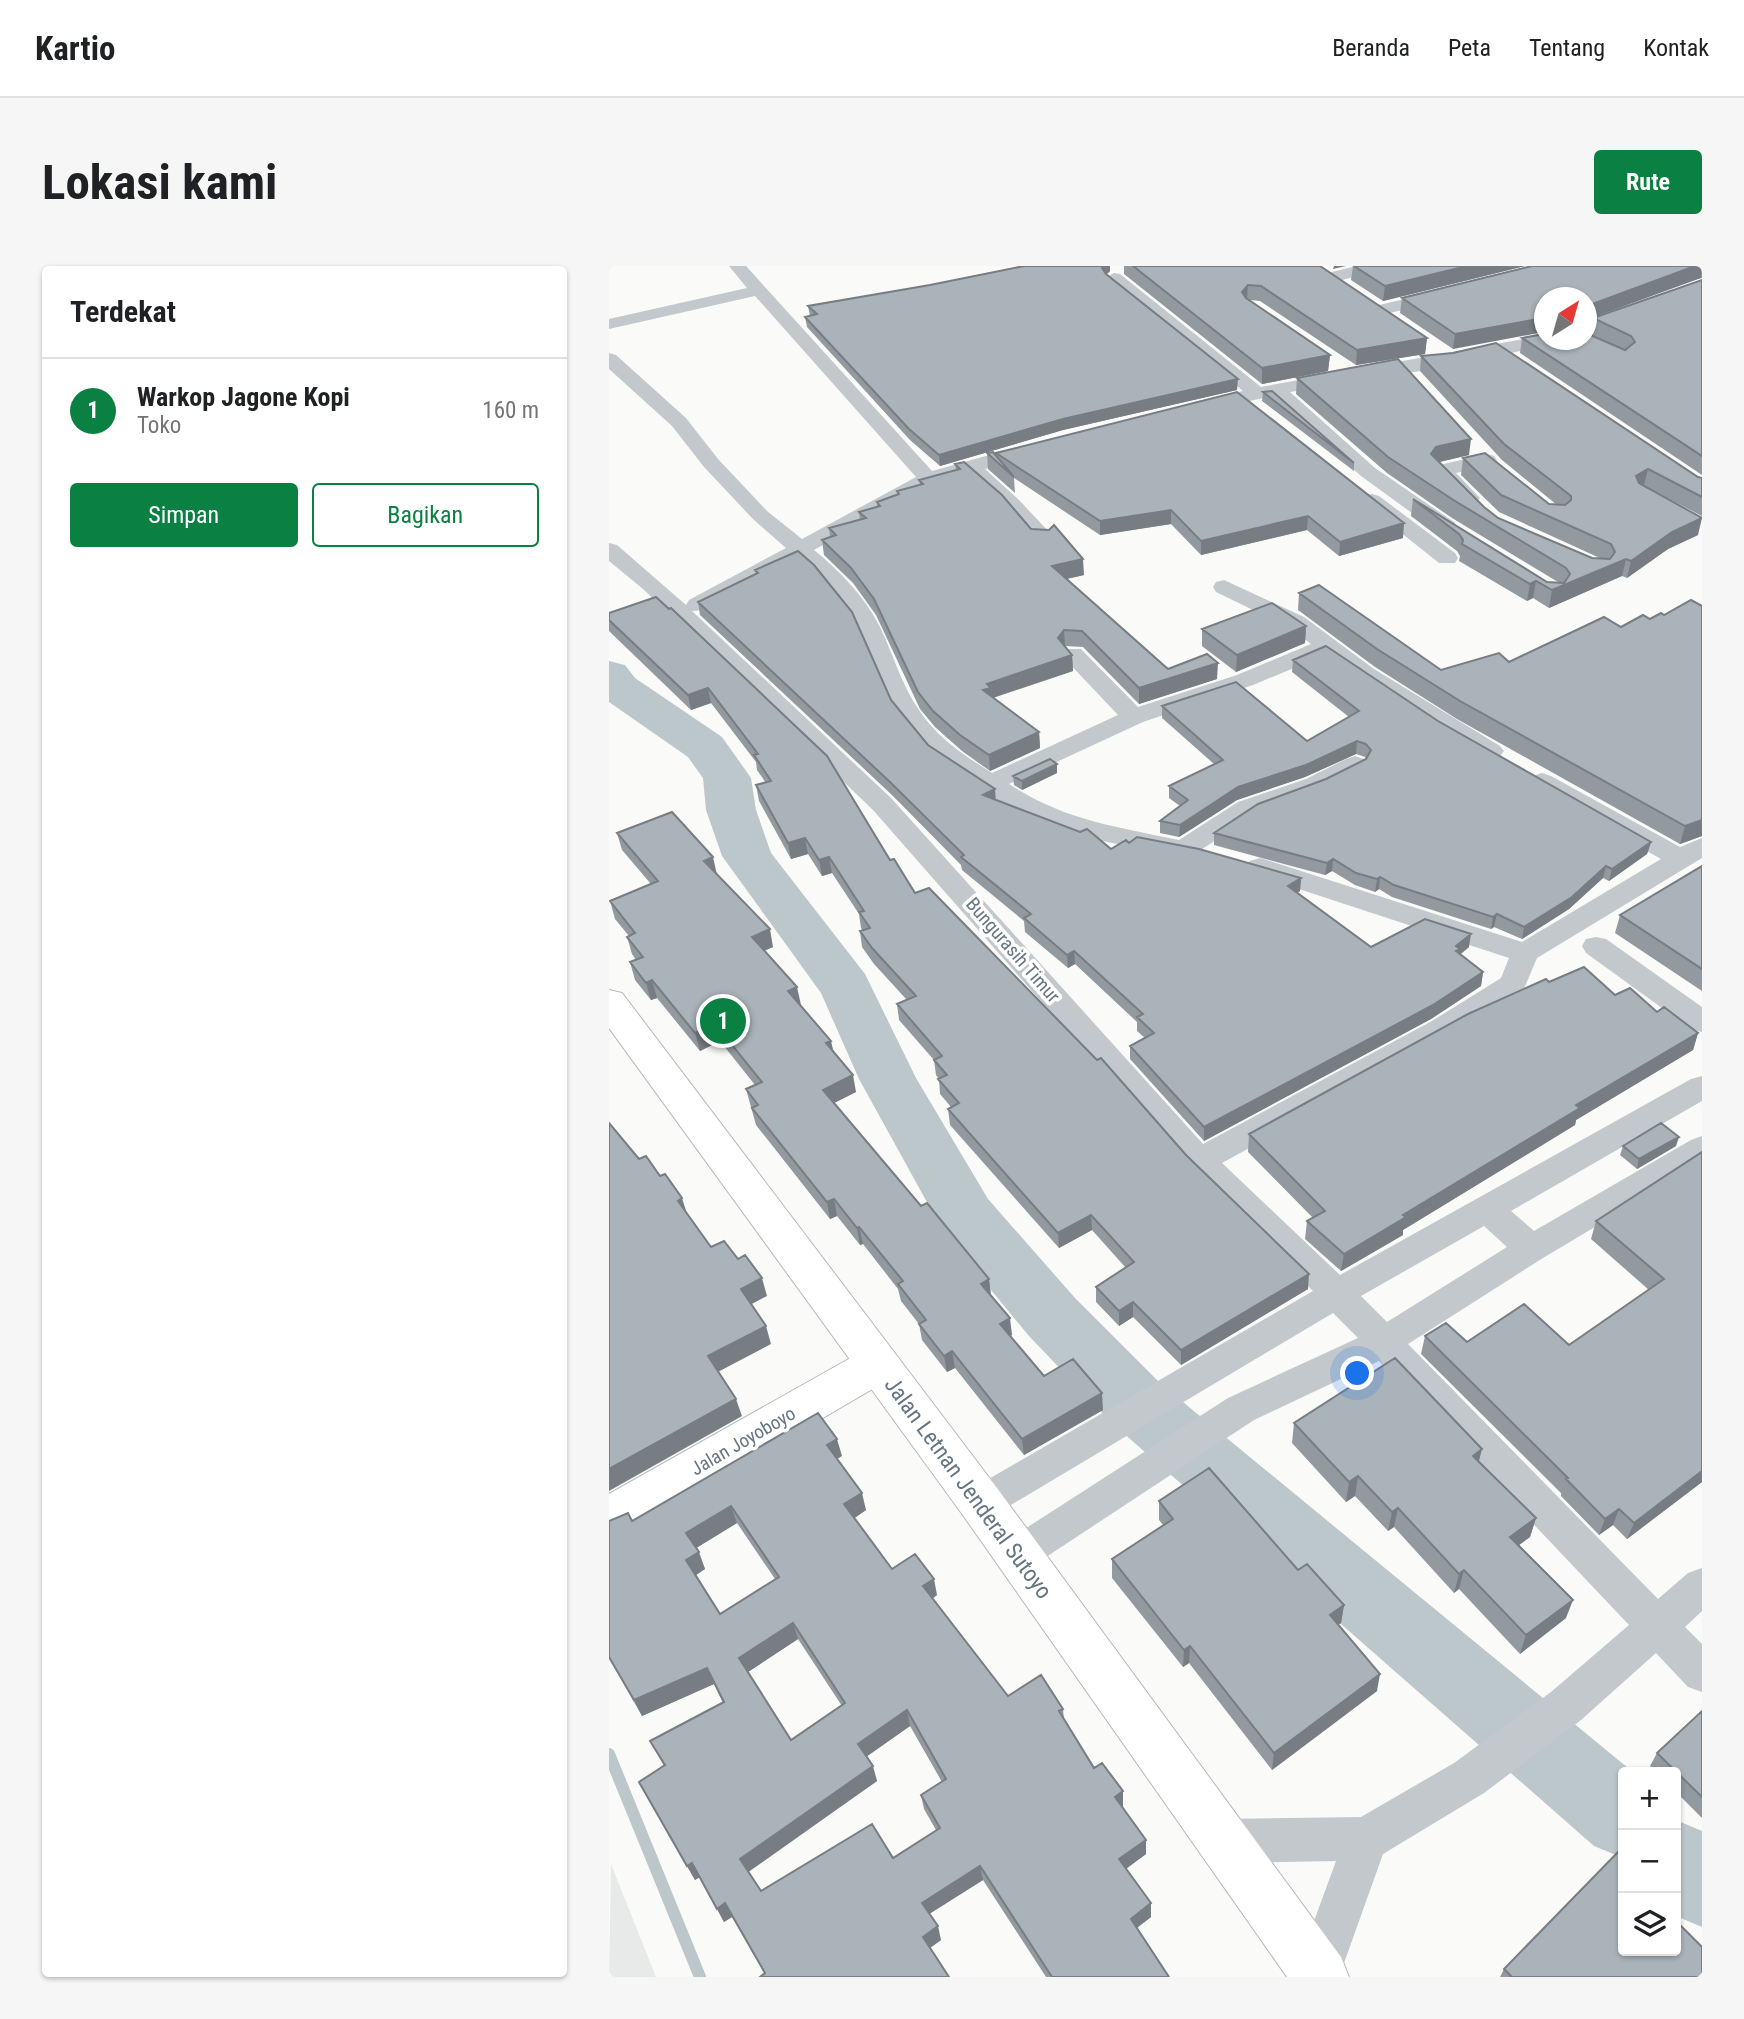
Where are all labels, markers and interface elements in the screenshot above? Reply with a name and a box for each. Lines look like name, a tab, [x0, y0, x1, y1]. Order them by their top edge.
text: Kartio	[35, 29, 115, 68]
text: Beranda	[1332, 34, 1410, 62]
text: Peta	[1448, 34, 1491, 62]
text: Tentang	[1529, 34, 1605, 62]
text: Kontak	[1643, 34, 1709, 62]
button: Rute	[1594, 150, 1702, 214]
text: Lokasi kami	[42, 154, 277, 211]
north arrow	[1534, 287, 1597, 350]
text: Terdekat	[70, 294, 176, 329]
text: Warkop Jagone Kopi	[137, 382, 350, 412]
text: 1	[87, 397, 99, 424]
text: 160 m	[482, 397, 539, 424]
text: Toko	[137, 412, 181, 439]
button: Simpan	[70, 483, 298, 547]
button: Bagikan	[312, 483, 539, 547]
street label: Bungurasih Timur	[961, 893, 1065, 1007]
pin: 1	[700, 995, 746, 1047]
your location	[1340, 1356, 1374, 1390]
street label: Jalan Letnan Jenderal Sutoyo	[879, 1372, 1057, 1604]
street label: Jalan Joyoboyo	[686, 1402, 800, 1480]
map controls	[1618, 1767, 1681, 1956]
button: +	[1618, 1767, 1681, 1830]
button: −	[1618, 1830, 1681, 1893]
button: layers	[1618, 1893, 1681, 1956]

